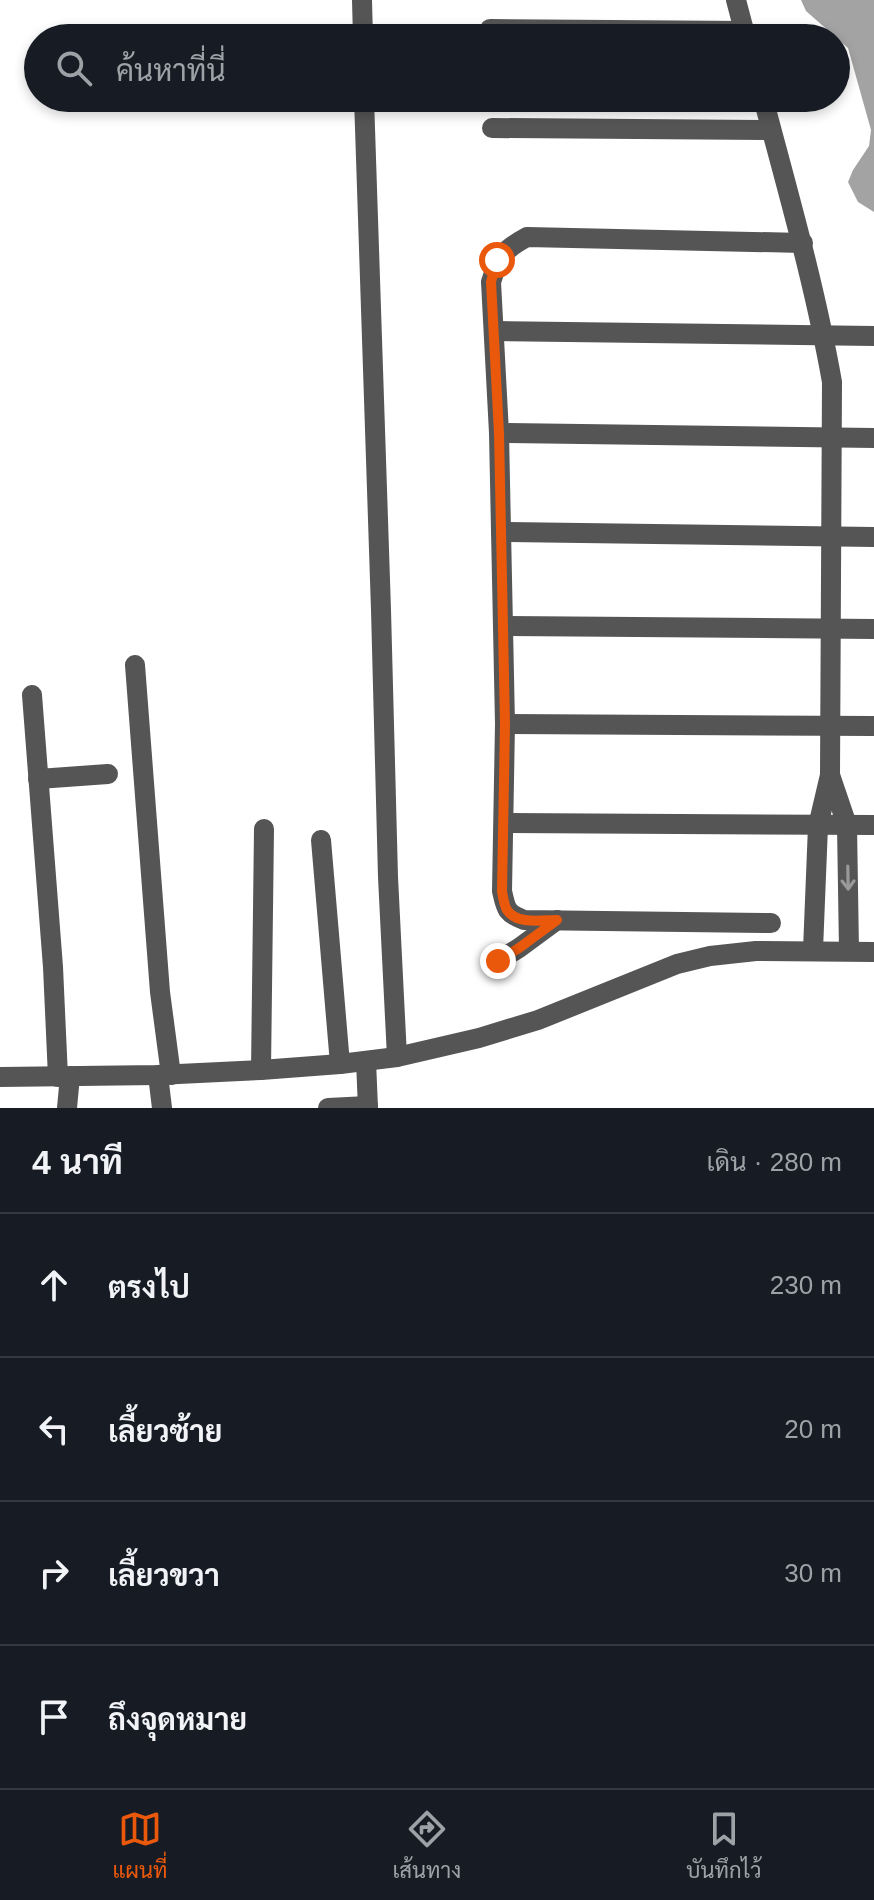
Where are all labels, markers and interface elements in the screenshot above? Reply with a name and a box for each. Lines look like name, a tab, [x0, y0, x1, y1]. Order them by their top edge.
search box	[24, 24, 850, 112]
icon: search	[52, 46, 96, 90]
text: ค้นหาที่นี่	[116, 54, 226, 87]
route start	[479, 242, 515, 278]
one-way arrow	[840, 864, 856, 891]
route end	[480, 943, 516, 979]
text: 4 นาที	[32, 1143, 123, 1181]
text: เดิน · 280 m	[707, 1147, 842, 1177]
icon: ahead	[32, 1263, 76, 1307]
text: 230 m	[770, 1270, 842, 1300]
text: ตรงไป	[108, 1271, 190, 1304]
icon: left	[32, 1407, 76, 1451]
text: 20 m	[784, 1414, 842, 1444]
text: เลี้ยวซ้าย	[108, 1415, 222, 1448]
icon: right	[32, 1551, 76, 1595]
text: 30 m	[784, 1558, 842, 1588]
text: เลี้ยวขวา	[108, 1559, 220, 1592]
icon: arrive	[32, 1695, 76, 1739]
text: ถึงจุดหมาย	[108, 1703, 247, 1736]
tab: แผนที่	[113, 1807, 167, 1884]
tab: เส้นทาง	[392, 1807, 461, 1884]
tab: บันทึกไว้	[686, 1807, 761, 1884]

